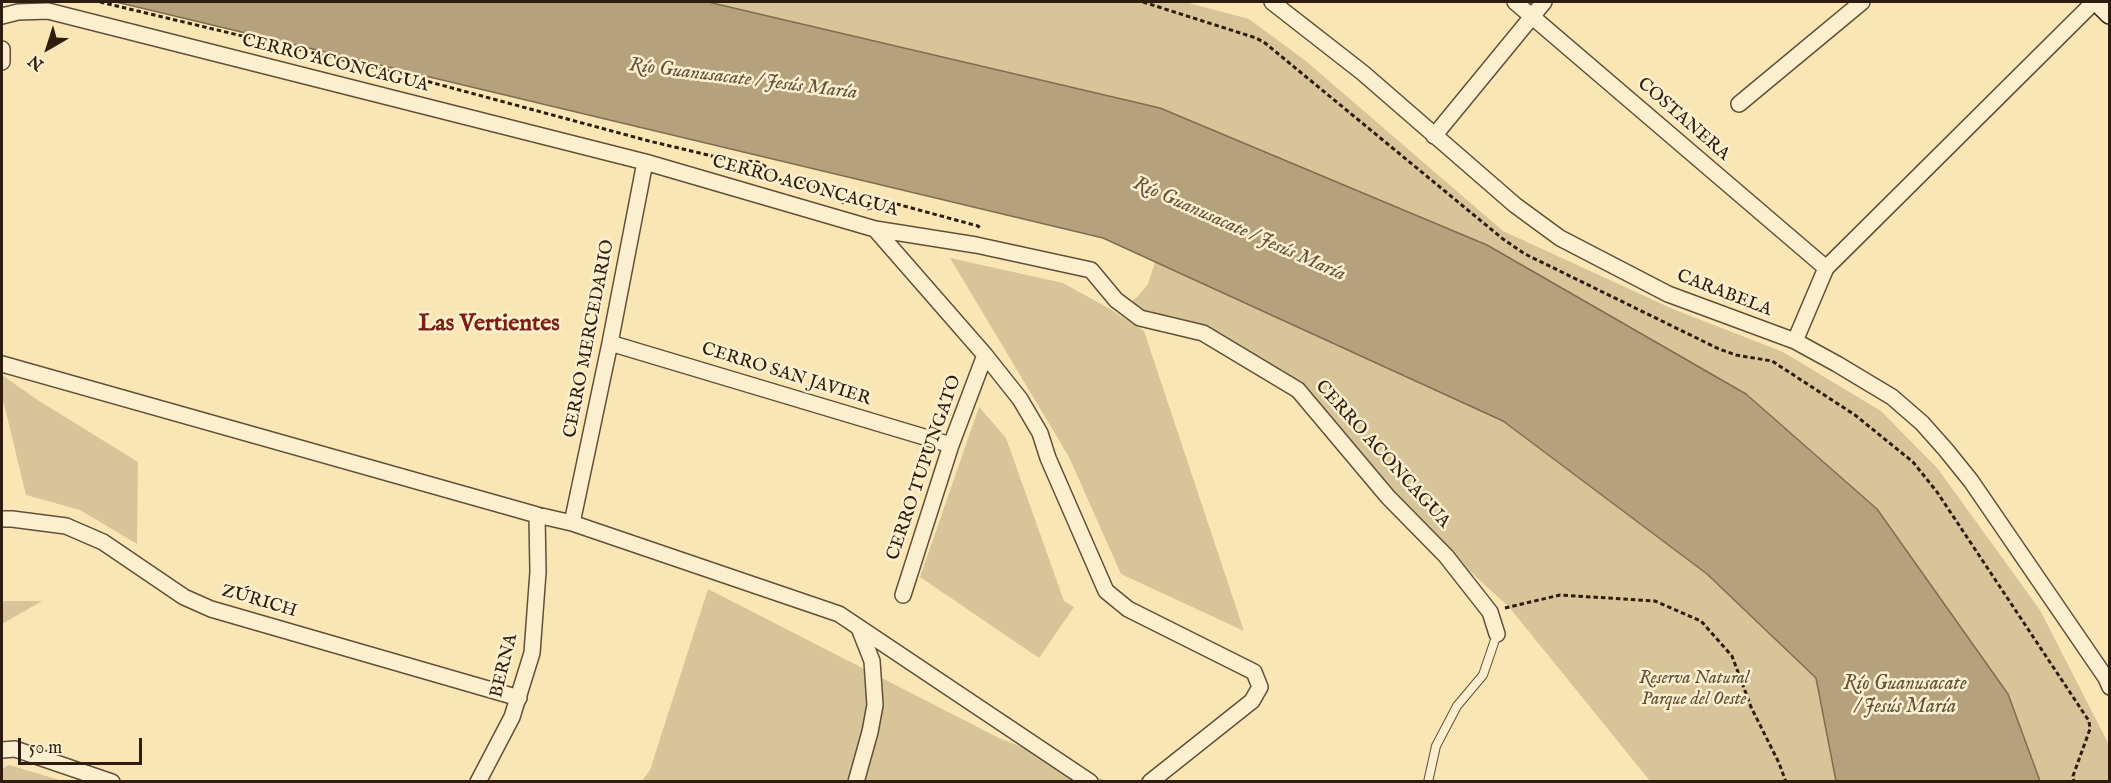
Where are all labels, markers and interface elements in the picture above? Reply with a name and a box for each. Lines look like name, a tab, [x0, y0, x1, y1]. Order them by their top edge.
north arrow	[18, 18, 78, 78]
street label: CERRO ACONCAGUA	[240, 30, 430, 98]
text: N	[25, 50, 48, 74]
water label: Río Guanusacate / Jesús María	[627, 54, 859, 106]
street label: COSTANERA	[1632, 74, 1734, 166]
street label: CERRO ACONCAGUA	[710, 152, 900, 222]
water label: Río Guanusacate / Jesús María	[1129, 172, 1349, 288]
street label: CERRO MERCEDARIO	[560, 238, 620, 440]
street label: CARABELA	[1673, 266, 1775, 322]
district label: Las Vertientes	[418, 311, 560, 339]
street label: CERRO SAN JAVIER	[699, 339, 873, 411]
street label: CERRO TUPUNGATO	[883, 373, 967, 563]
street label: CERRO ACONCAGUA	[1310, 377, 1454, 533]
street label: ZÚRICH	[219, 581, 299, 623]
street label: BERNA	[487, 632, 523, 700]
park label: Reserva Natural Parque del Oeste	[1639, 668, 1749, 710]
water label: Río Guanusacate / Jesús María	[1843, 673, 1967, 720]
scale bar	[21, 726, 146, 764]
text: 50 m	[29, 737, 62, 760]

